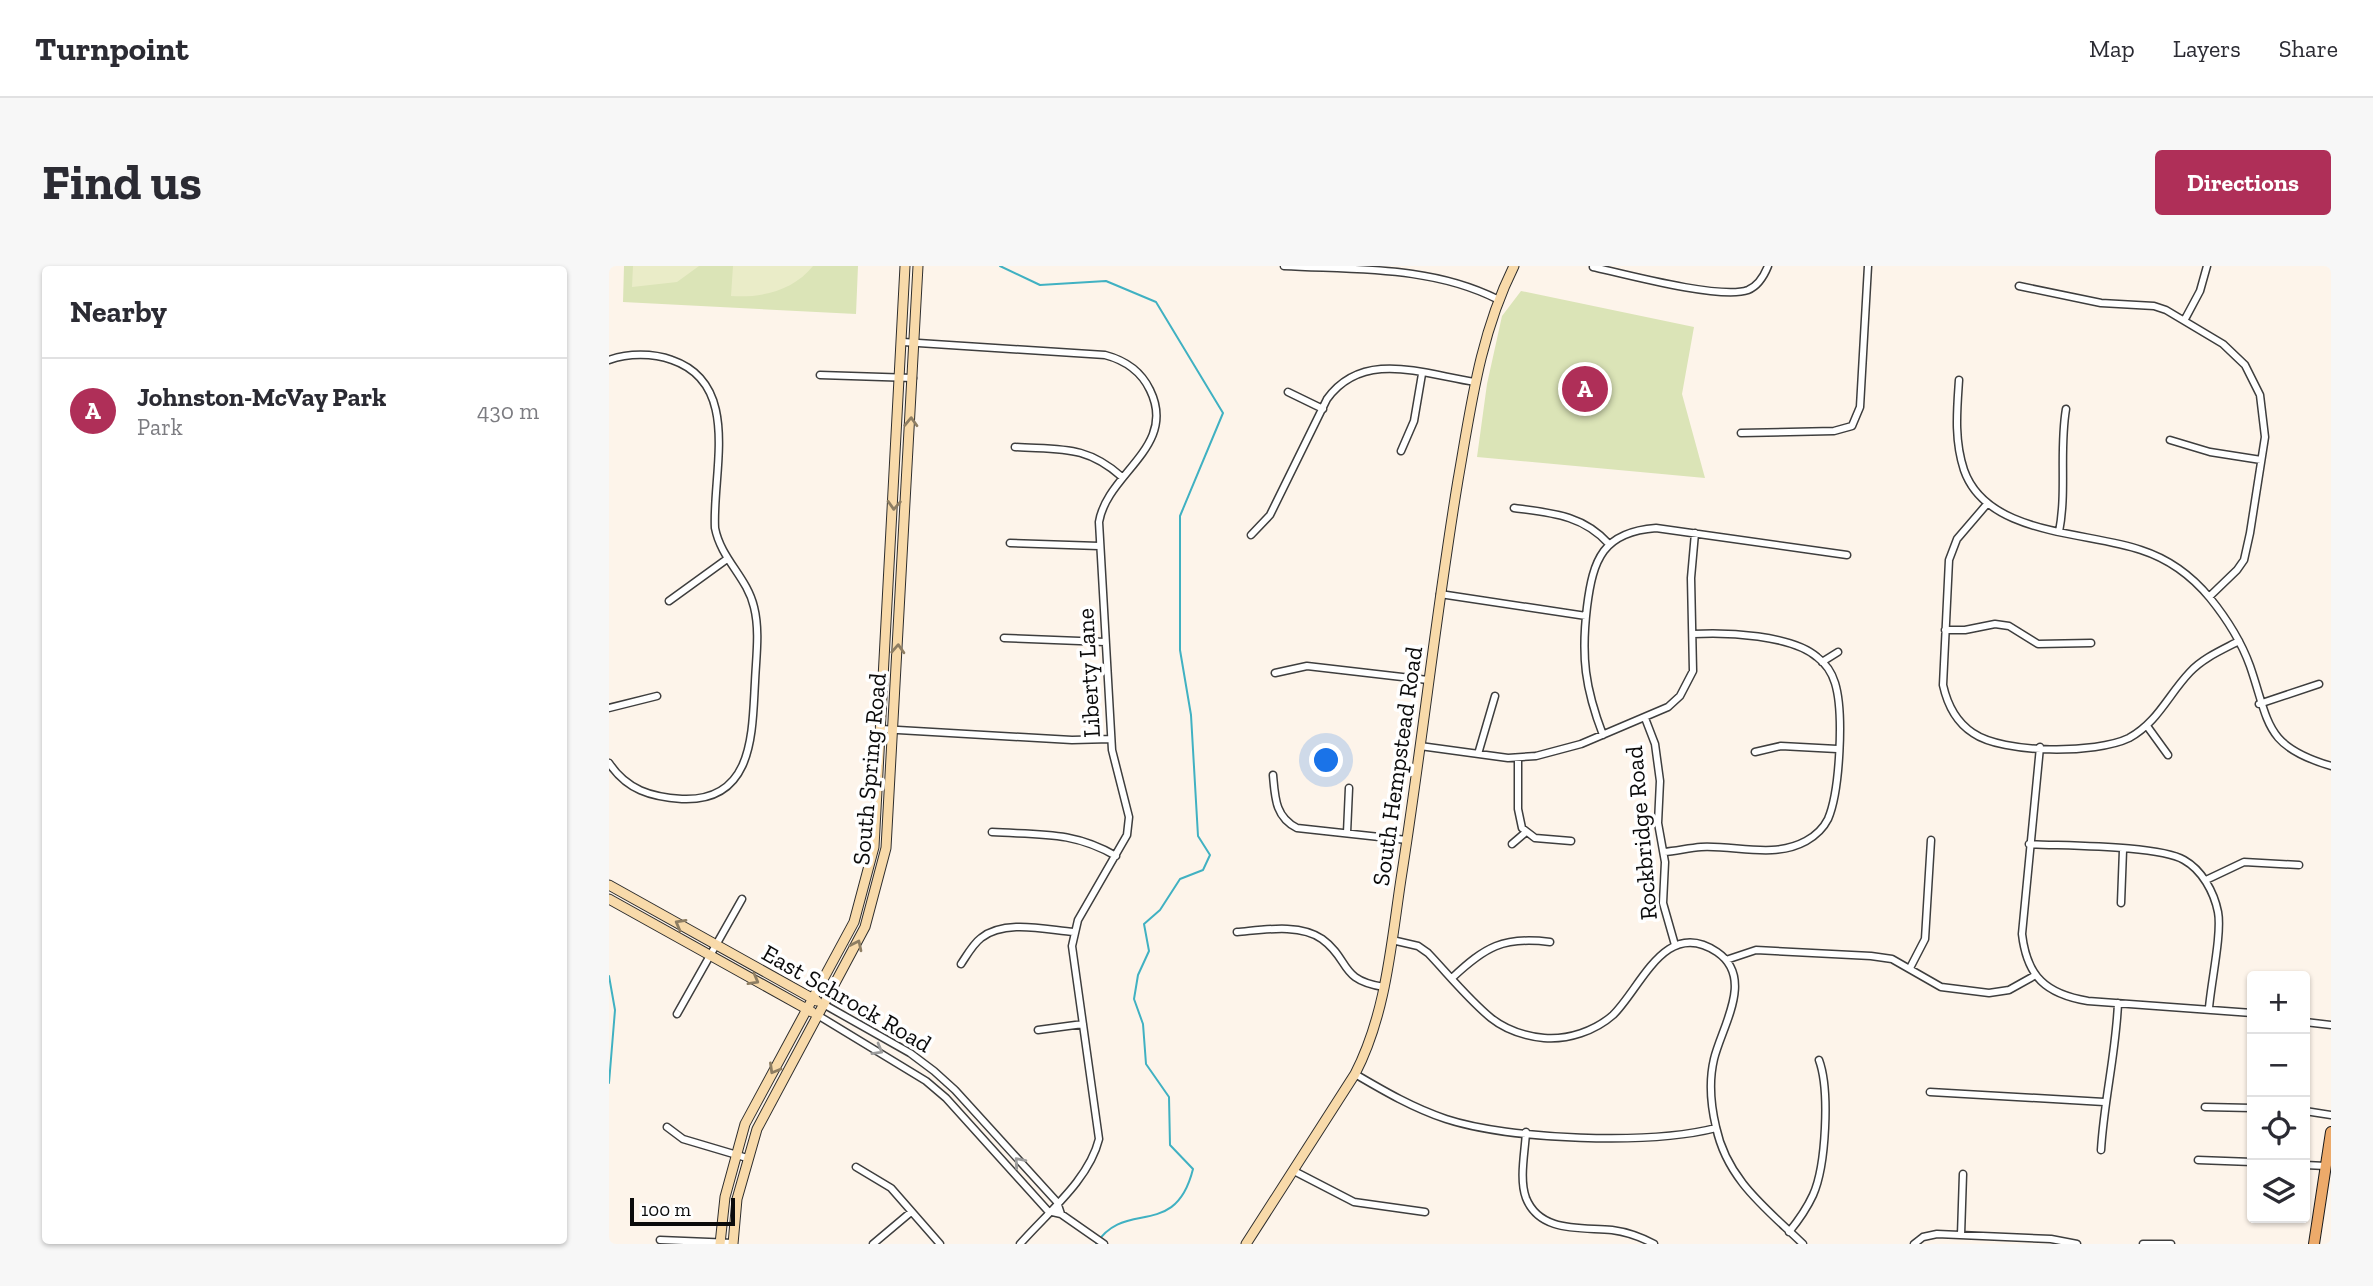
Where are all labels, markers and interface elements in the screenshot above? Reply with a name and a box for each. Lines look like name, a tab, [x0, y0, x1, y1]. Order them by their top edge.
text: Turnpoint	[35, 29, 189, 68]
text: Map	[2089, 34, 2135, 63]
text: Layers	[2173, 34, 2241, 63]
text: Share	[2279, 34, 2338, 63]
button: Directions	[2155, 150, 2331, 215]
text: Find us	[42, 153, 202, 212]
text: Nearby	[70, 294, 167, 330]
pin: A	[1562, 363, 1608, 415]
text: Johnston-McVay Park	[137, 381, 386, 413]
text: A	[85, 397, 101, 425]
text: 430 m	[477, 397, 539, 425]
text: Park	[137, 413, 183, 441]
one-way arrow	[903, 416, 918, 427]
one-way arrow	[887, 500, 902, 511]
street label: Liberty Lane	[1070, 607, 1106, 739]
one-way arrow	[890, 643, 905, 654]
street label: South Hempstead Road	[1366, 644, 1428, 888]
street label: South Spring Road	[846, 672, 892, 866]
your location	[1309, 743, 1343, 777]
street label: Rockbridge Road	[1619, 745, 1663, 921]
one-way arrow	[675, 919, 687, 932]
street label: East Schrock Road	[757, 938, 937, 1058]
one-way arrow	[848, 940, 862, 952]
map controls	[2247, 971, 2310, 1223]
button: +	[2247, 971, 2310, 1034]
one-way arrow	[747, 972, 759, 985]
button: −	[2247, 1034, 2310, 1097]
one-way arrow	[870, 1042, 883, 1055]
one-way arrow	[769, 1062, 782, 1074]
button: locate	[2247, 1097, 2310, 1160]
one-way arrow	[1014, 1157, 1027, 1170]
button: layers	[2247, 1160, 2310, 1223]
scale bar	[630, 1195, 735, 1227]
text: 100 m	[641, 1198, 691, 1221]

